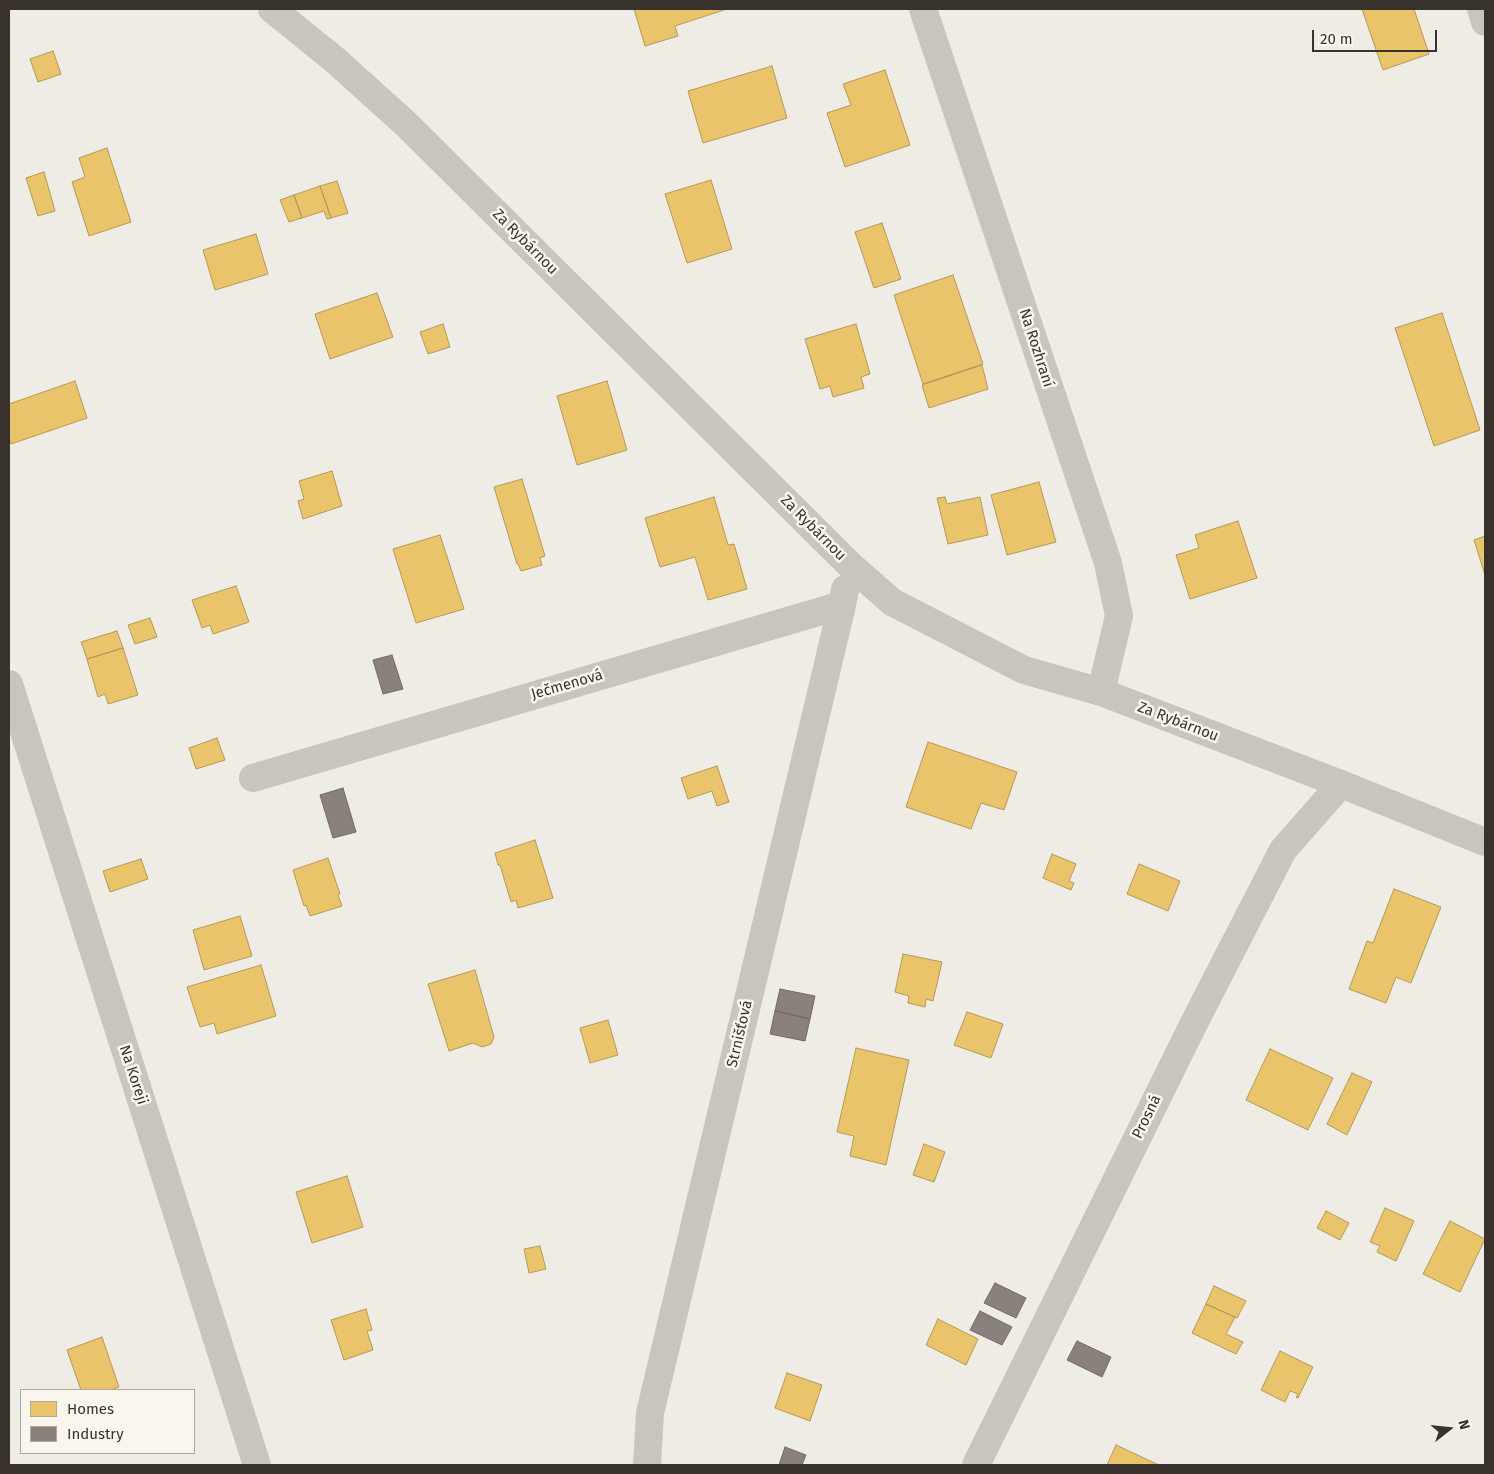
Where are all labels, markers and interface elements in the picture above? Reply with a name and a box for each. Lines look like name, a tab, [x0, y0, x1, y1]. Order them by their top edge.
scale bar	[1314, 20, 1439, 52]
text: 20 m	[1320, 30, 1353, 48]
street label: Za Rybárnou	[489, 206, 561, 278]
street label: Na Rozhraní	[1015, 306, 1057, 390]
street label: Za Rybárnou	[777, 492, 849, 564]
street label: Ječmenová	[529, 666, 605, 704]
street label: Za Rybárnou	[1135, 698, 1221, 746]
street label: Strnišťová	[724, 999, 756, 1069]
street label: Na Koreji	[115, 1043, 151, 1107]
street label: Prosná	[1129, 1092, 1165, 1142]
legend	[20, 1389, 195, 1454]
text: Homes	[67, 1400, 114, 1418]
north arrow	[1424, 1404, 1474, 1454]
text: N	[1454, 1418, 1473, 1432]
text: Industry	[67, 1425, 124, 1443]

